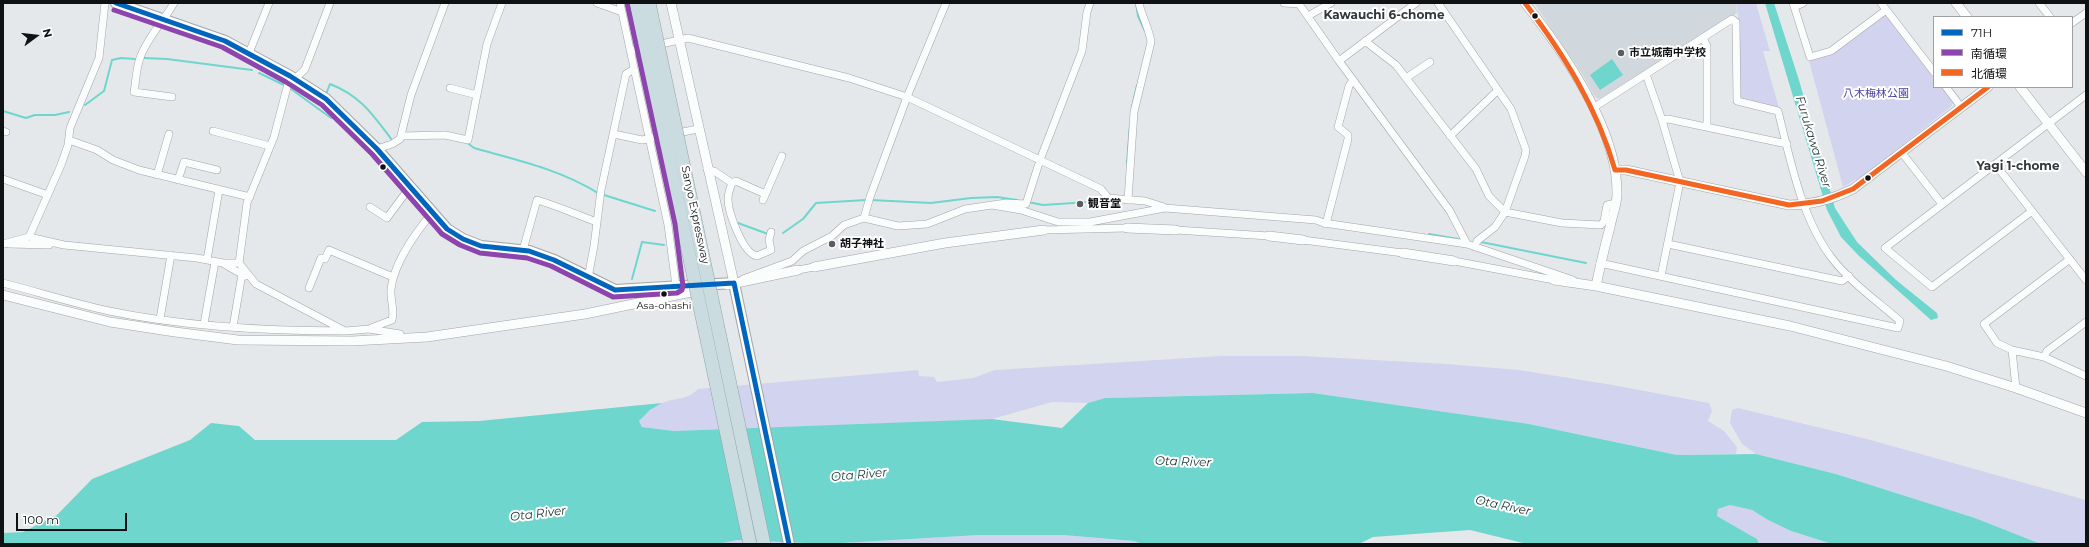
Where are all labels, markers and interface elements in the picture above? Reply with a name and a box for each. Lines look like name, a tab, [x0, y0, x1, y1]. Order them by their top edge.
district label: Kawauchi 6-chome	[1324, 8, 1444, 22]
unlabelled marker	[1530, 11, 1540, 21]
north arrow	[16, 16, 56, 56]
legend	[1933, 16, 2073, 88]
text: 71H	[1971, 25, 1992, 40]
text: N	[40, 27, 56, 39]
place label: 市立城南中学校	[1629, 46, 1706, 60]
text: 南循環	[1971, 46, 2007, 61]
marker: 市立城南中学校	[1616, 48, 1626, 58]
text: 北循環	[1971, 66, 2007, 81]
park label: 八木梅林公園	[1843, 87, 1909, 101]
water label: Furukawa River	[1792, 94, 1834, 190]
district label: Yagi 1-chome	[1976, 159, 2060, 173]
unlabelled marker	[378, 162, 388, 172]
street label: Sanyo Expressway	[678, 165, 712, 265]
unlabelled marker	[1863, 173, 1873, 183]
place label: 観音堂	[1088, 197, 1121, 211]
marker: 観音堂	[1075, 199, 1085, 209]
place label: 胡子神社	[840, 237, 884, 251]
marker: 胡子神社	[827, 239, 837, 249]
marker: Asa-ohashi	[659, 289, 669, 299]
place label: Asa-ohashi	[636, 300, 692, 312]
water label: Ota River	[1155, 454, 1211, 470]
water label: Ota River	[830, 465, 888, 485]
water label: Ota River	[1474, 493, 1532, 519]
water label: Ota River	[509, 503, 567, 525]
scale bar	[18, 505, 129, 531]
text: 100 m	[23, 512, 59, 527]

